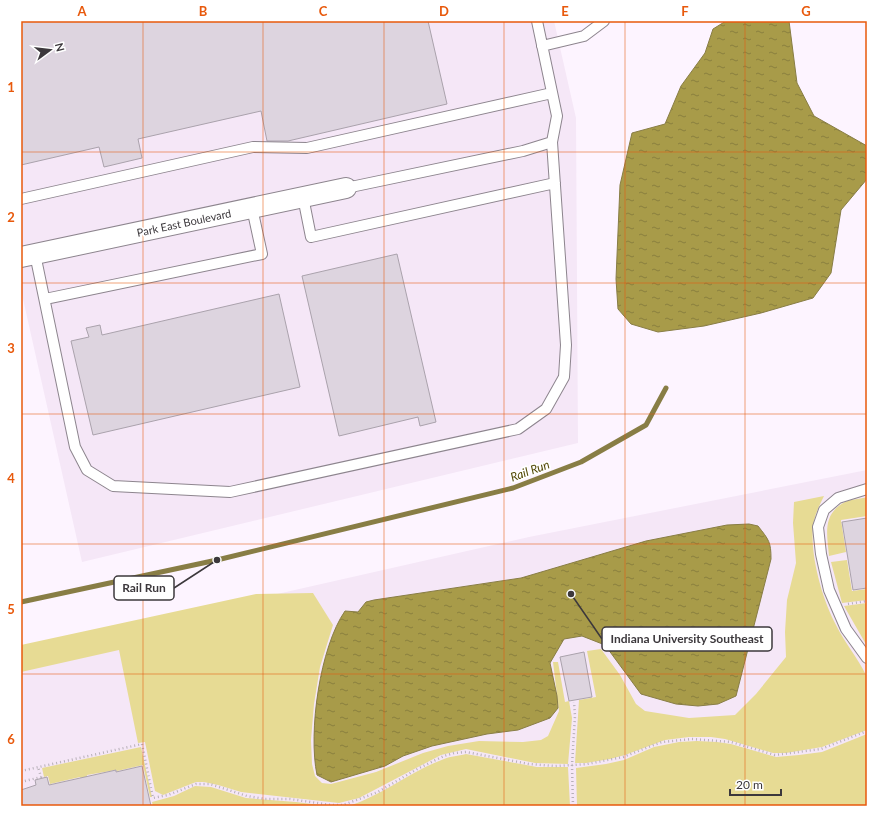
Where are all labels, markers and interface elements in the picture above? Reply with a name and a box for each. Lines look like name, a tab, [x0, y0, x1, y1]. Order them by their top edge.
text: A	[76, 3, 87, 19]
text: B	[199, 3, 208, 19]
text: C	[319, 3, 328, 19]
text: D	[439, 3, 449, 19]
text: E	[561, 3, 569, 19]
text: F	[681, 3, 689, 19]
text: G	[801, 3, 811, 19]
north arrow	[30, 30, 70, 70]
text: N	[53, 42, 68, 53]
text: 1	[7, 79, 15, 95]
street label: Park East Boulevard	[135, 206, 232, 239]
text: 2	[7, 209, 15, 225]
text: 3	[7, 340, 15, 356]
water label: Rail Run	[508, 457, 551, 485]
text: 4	[7, 470, 15, 486]
callout: Rail Run	[114, 576, 174, 600]
text: Rail Run	[122, 580, 166, 595]
text: 5	[7, 601, 15, 617]
callout: Indiana University Southeast	[602, 627, 772, 651]
text: Indiana University Southeast	[611, 631, 764, 646]
text: 6	[7, 731, 15, 747]
scale bar	[730, 771, 781, 797]
text: 20 m	[736, 777, 763, 792]

